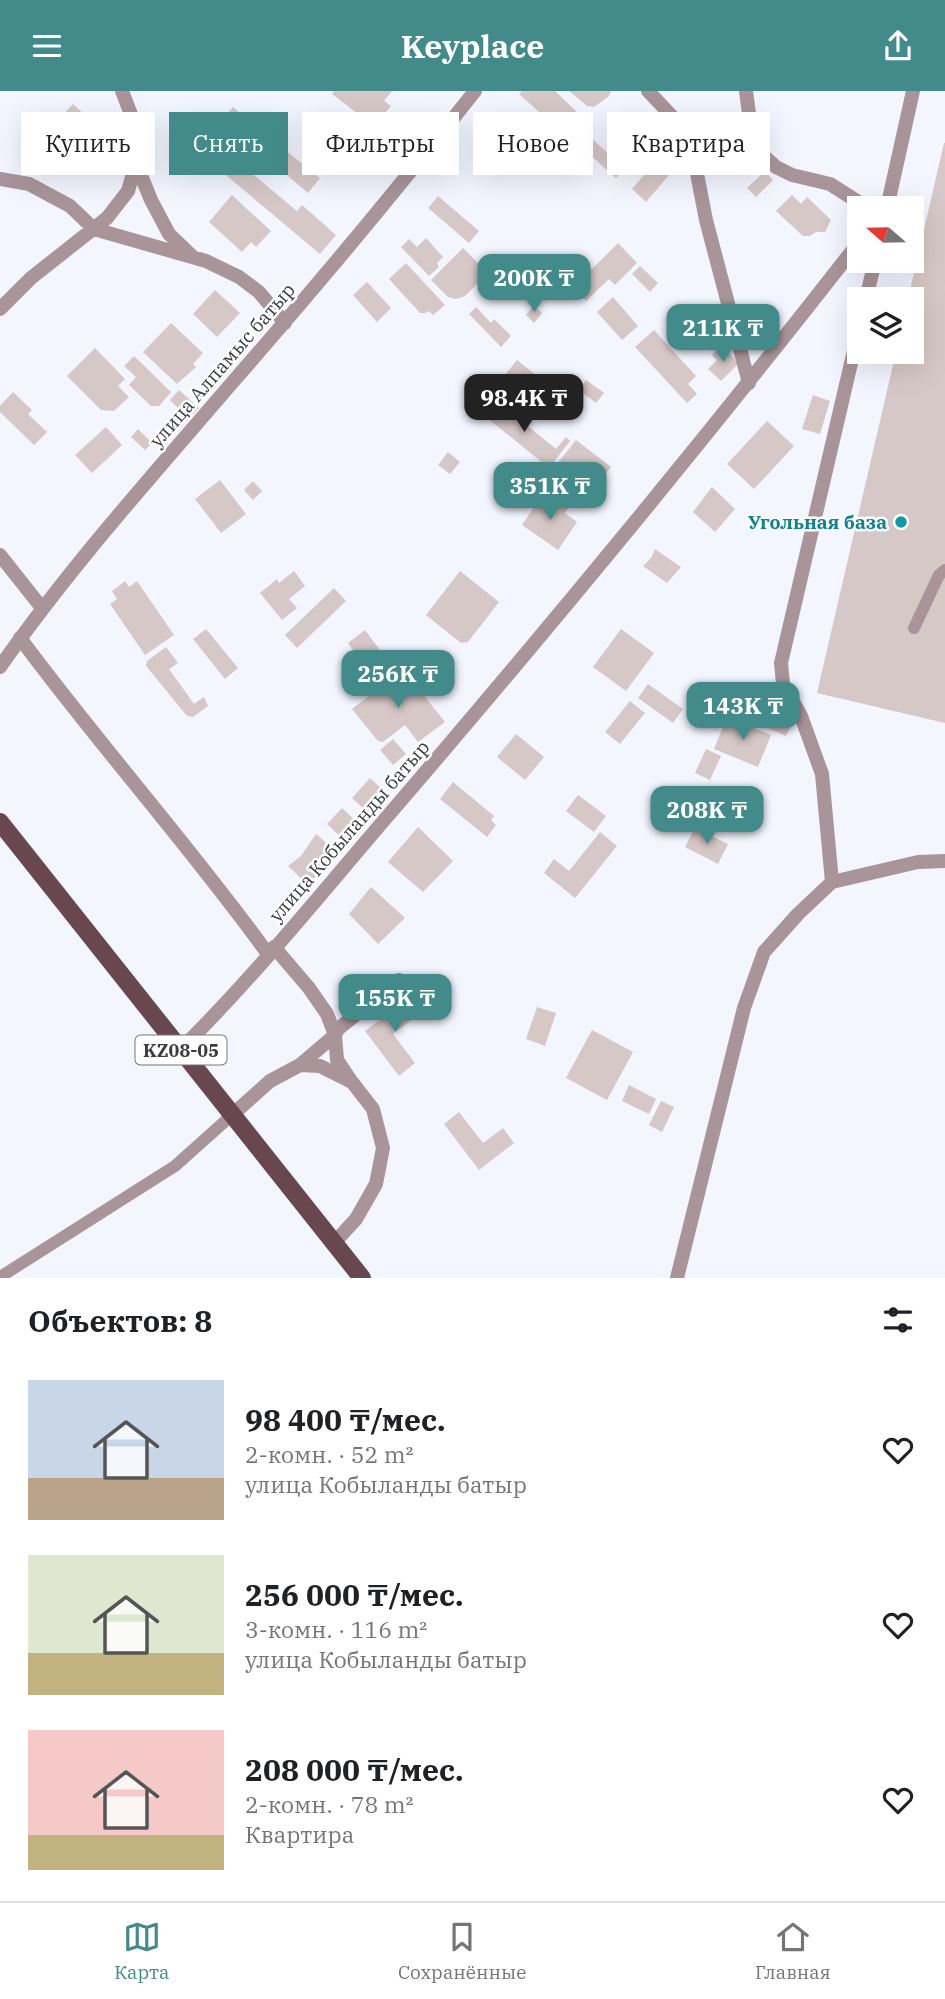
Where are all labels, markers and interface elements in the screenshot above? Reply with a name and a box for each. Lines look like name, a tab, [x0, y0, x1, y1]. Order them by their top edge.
text: Keyplace	[401, 25, 544, 67]
icon: menu	[28, 27, 66, 65]
icon: share	[879, 27, 917, 65]
chip: Купить	[21, 112, 155, 175]
chip: Снять	[169, 112, 288, 175]
chip: Фильтры	[302, 112, 459, 175]
chip: Новое	[473, 112, 593, 175]
chip: Квартира	[607, 112, 770, 175]
north arrow	[847, 196, 924, 273]
map controls	[847, 196, 924, 364]
pin: 200K ₸	[477, 255, 591, 314]
text: 200K ₸	[494, 262, 574, 292]
street label: улица Алпамыс батыр	[144, 278, 300, 452]
button: layers	[847, 287, 924, 364]
pin: 211K ₸	[666, 305, 780, 364]
text: 211K ₸	[683, 312, 763, 342]
pin: 98.4K ₸	[459, 375, 589, 434]
text: 98.4K ₸	[480, 382, 568, 412]
pin: 351K ₸	[493, 463, 607, 522]
text: 351K ₸	[510, 470, 590, 500]
place label: Угольная база	[748, 510, 887, 534]
marker: Угольная база	[893, 514, 909, 530]
pin: 256K ₸	[341, 651, 455, 710]
text: 256K ₸	[358, 658, 438, 688]
pin: 143K ₸	[686, 683, 800, 742]
text: 143K ₸	[703, 690, 783, 720]
street label: улица Кобыланды батыр	[264, 735, 434, 927]
pin: 208K ₸	[650, 787, 764, 846]
text: 208K ₸	[667, 794, 747, 824]
pin: 155K ₸	[338, 975, 452, 1034]
text: 155K ₸	[355, 982, 435, 1012]
road number: KZ08-05	[136, 1035, 227, 1065]
text: Объектов: 8	[28, 1301, 212, 1340]
icon: filters	[879, 1301, 917, 1339]
text: 98 400 ₸/мес.	[245, 1400, 445, 1439]
icon: home	[84, 1408, 168, 1492]
icon: heart	[879, 1431, 917, 1469]
text: 2-комн. · 52 m²	[245, 1439, 414, 1469]
text: улица Кобыланды батыр	[245, 1469, 527, 1499]
text: 256 000 ₸/мес.	[245, 1575, 463, 1614]
icon: home	[84, 1583, 168, 1667]
icon: heart	[879, 1606, 917, 1644]
text: 3-комн. · 116 m²	[245, 1614, 427, 1644]
text: улица Кобыланды батыр	[245, 1644, 527, 1674]
text: 208 000 ₸/мес.	[245, 1750, 463, 1789]
icon: home	[84, 1758, 168, 1842]
icon: heart	[879, 1781, 917, 1819]
text: 2-комн. · 78 m²	[245, 1789, 414, 1819]
text: Квартира	[245, 1819, 354, 1849]
tab: Карта	[114, 1918, 169, 1984]
tab: Сохранённые	[398, 1918, 527, 1984]
tab: Главная	[755, 1918, 831, 1984]

